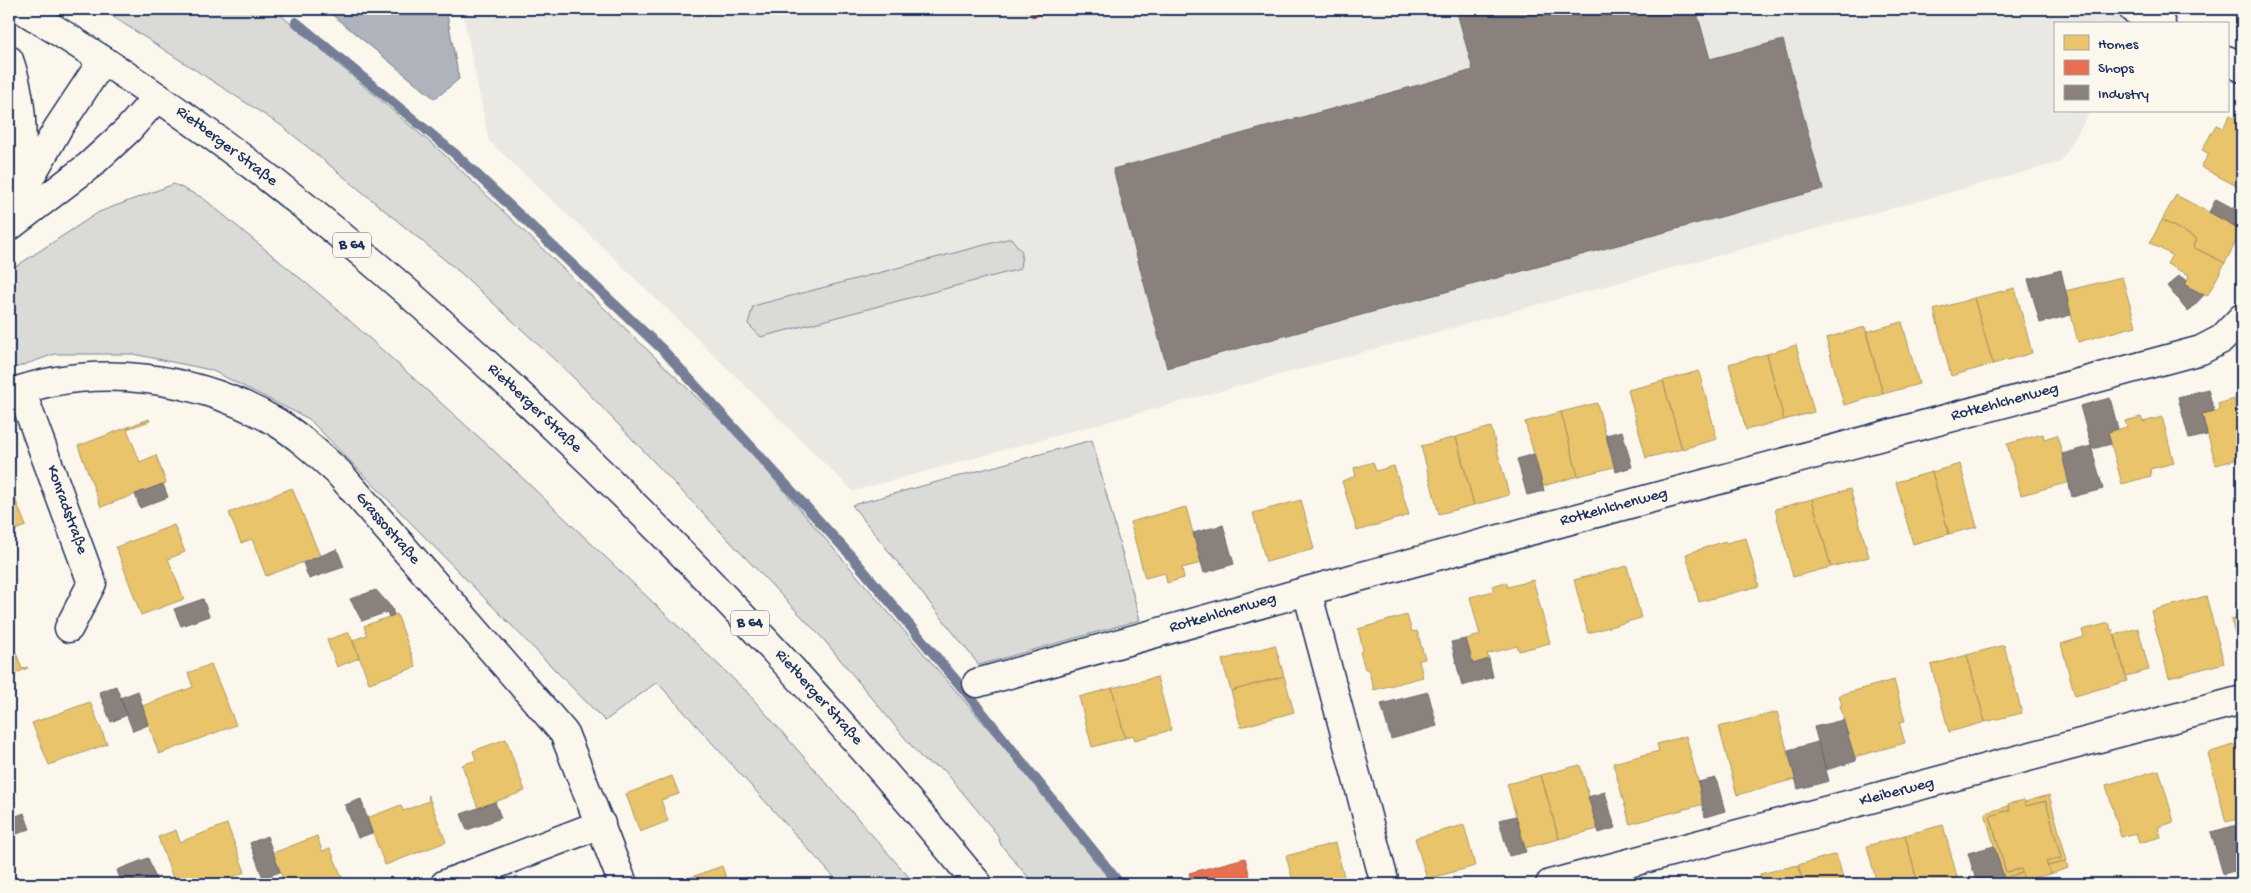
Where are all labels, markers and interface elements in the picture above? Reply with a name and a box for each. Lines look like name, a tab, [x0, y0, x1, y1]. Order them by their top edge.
legend	[2054, 22, 2228, 112]
text: Homes	[2098, 36, 2139, 54]
text: Shops	[2098, 60, 2134, 78]
text: Industry	[2098, 86, 2150, 104]
street label: Rietberger Straße	[171, 103, 281, 192]
road number: B 64	[333, 232, 371, 258]
street label: Rietberger Straße	[483, 360, 586, 458]
street label: Rotkehlchenweg	[1949, 380, 2061, 426]
street label: Konradstraße	[41, 463, 91, 558]
street label: Rotkehlchenweg	[1558, 485, 1670, 531]
street label: Grassostraße	[350, 489, 424, 570]
street label: Rotkehlchenweg	[1167, 590, 1279, 638]
road number: B 64	[731, 610, 769, 636]
street label: Rietberger Straße	[770, 646, 866, 750]
street label: Kleiberweg	[1858, 774, 1936, 812]

